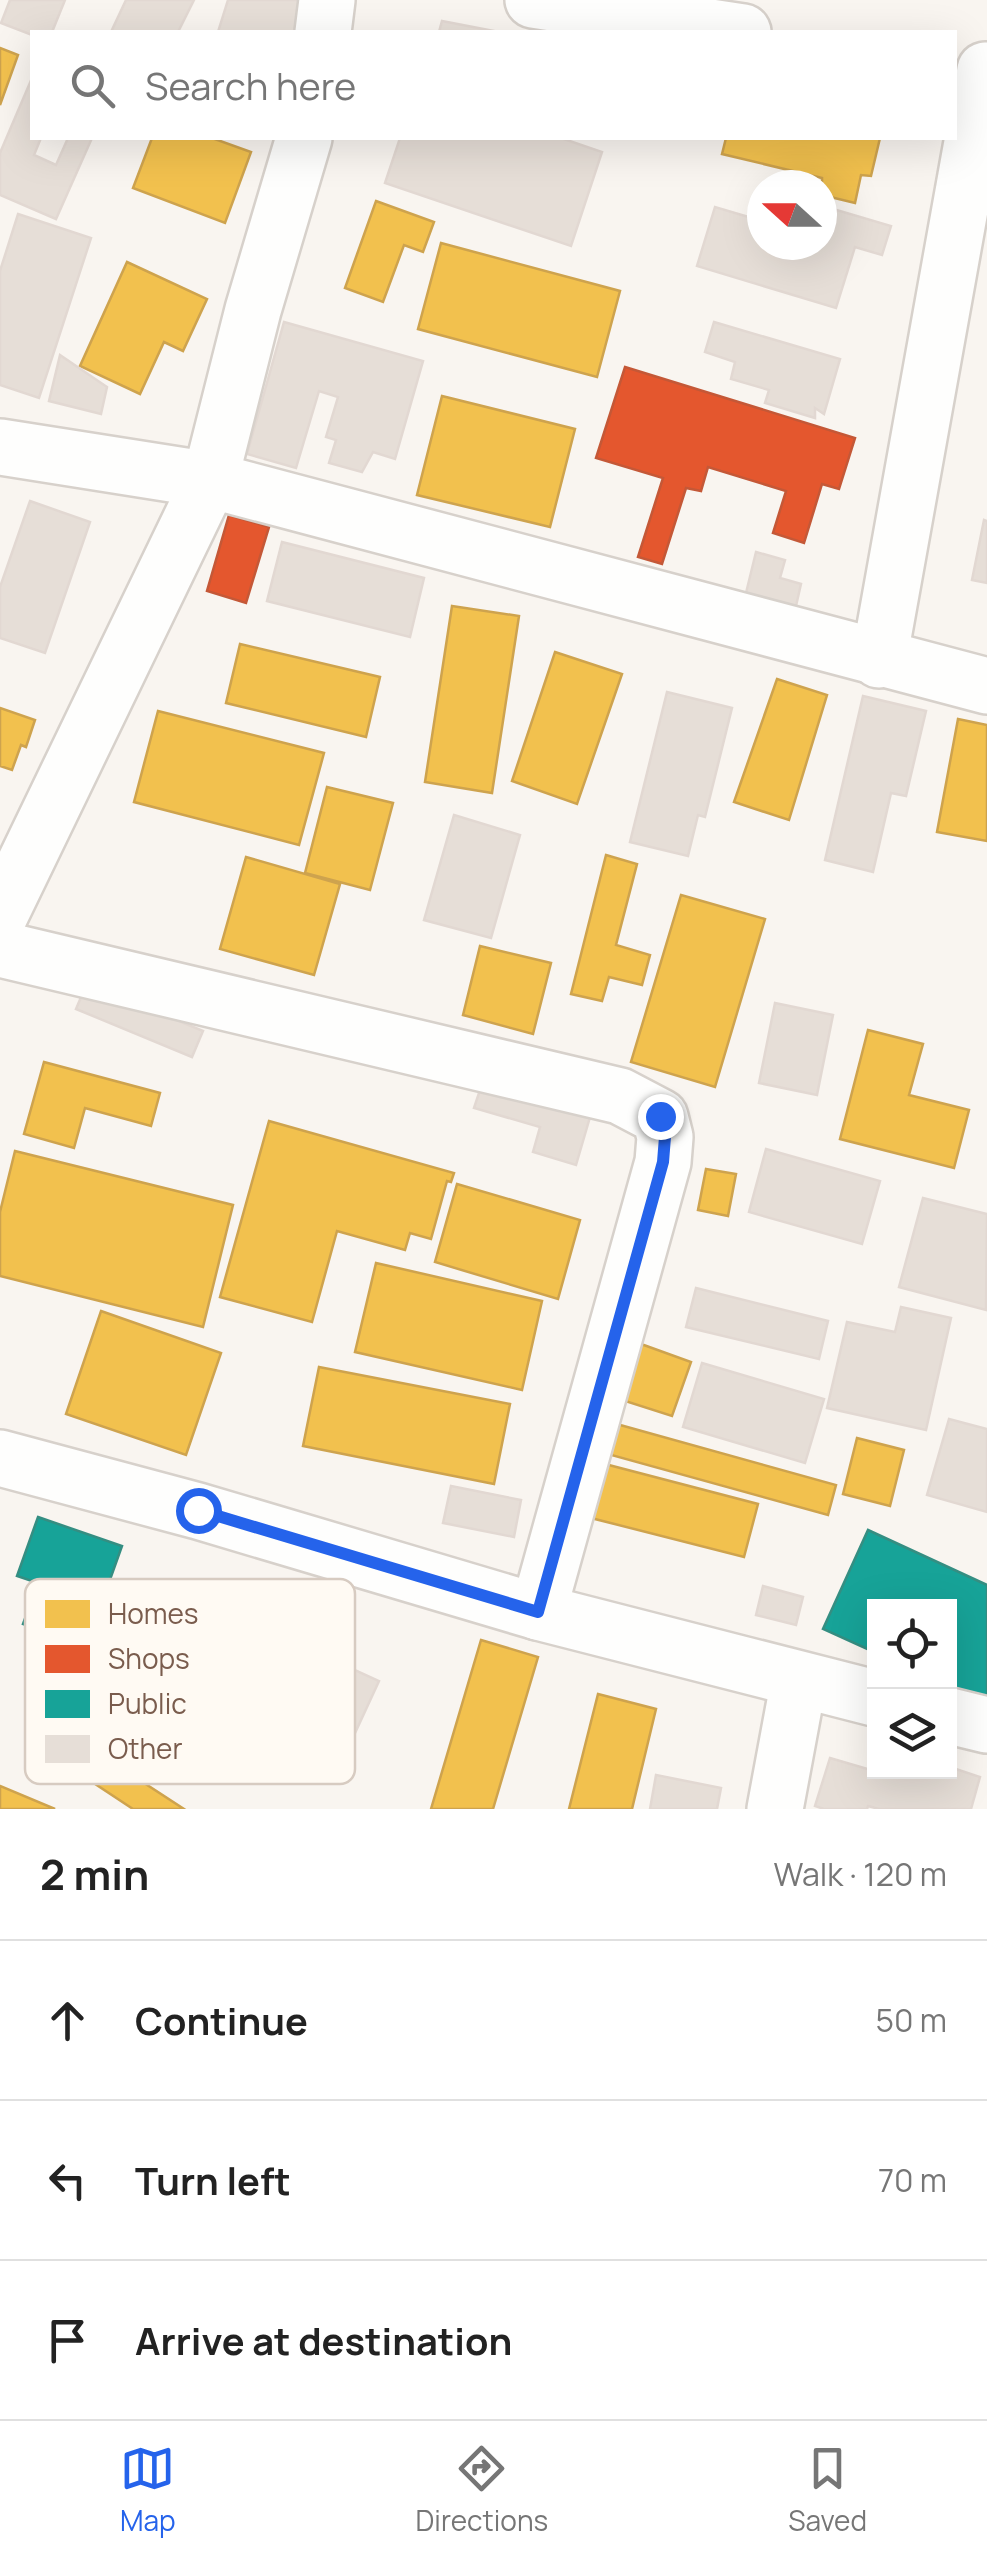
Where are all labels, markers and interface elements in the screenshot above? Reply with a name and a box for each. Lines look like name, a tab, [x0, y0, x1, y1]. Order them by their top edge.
search box	[30, 30, 957, 140]
icon: search	[65, 58, 120, 113]
text: Search here	[145, 59, 356, 111]
north arrow	[747, 170, 837, 260]
route end	[638, 1094, 684, 1140]
route start	[176, 1488, 222, 1534]
legend	[25, 1579, 355, 1784]
text: Homes	[108, 1594, 198, 1632]
map controls	[867, 1599, 957, 1779]
button: locate	[867, 1599, 957, 1689]
text: Shops	[108, 1639, 190, 1677]
text: Public	[108, 1684, 187, 1722]
button: layers	[867, 1689, 957, 1779]
text: Other	[108, 1729, 183, 1767]
text: 2 min	[40, 1845, 149, 1903]
text: Walk · 120 m	[774, 1852, 947, 1896]
icon: ahead	[40, 1993, 95, 2048]
text: Continue	[135, 1994, 308, 2046]
text: 50 m	[875, 1998, 947, 2042]
icon: left	[40, 2153, 95, 2208]
text: Turn left	[135, 2154, 291, 2206]
text: 70 m	[878, 2158, 947, 2202]
icon: arrive	[40, 2313, 95, 2368]
text: Arrive at destination	[135, 2314, 512, 2366]
tab: Map	[120, 2441, 176, 2539]
tab: Directions	[416, 2441, 548, 2539]
tab: Saved	[788, 2441, 867, 2539]

